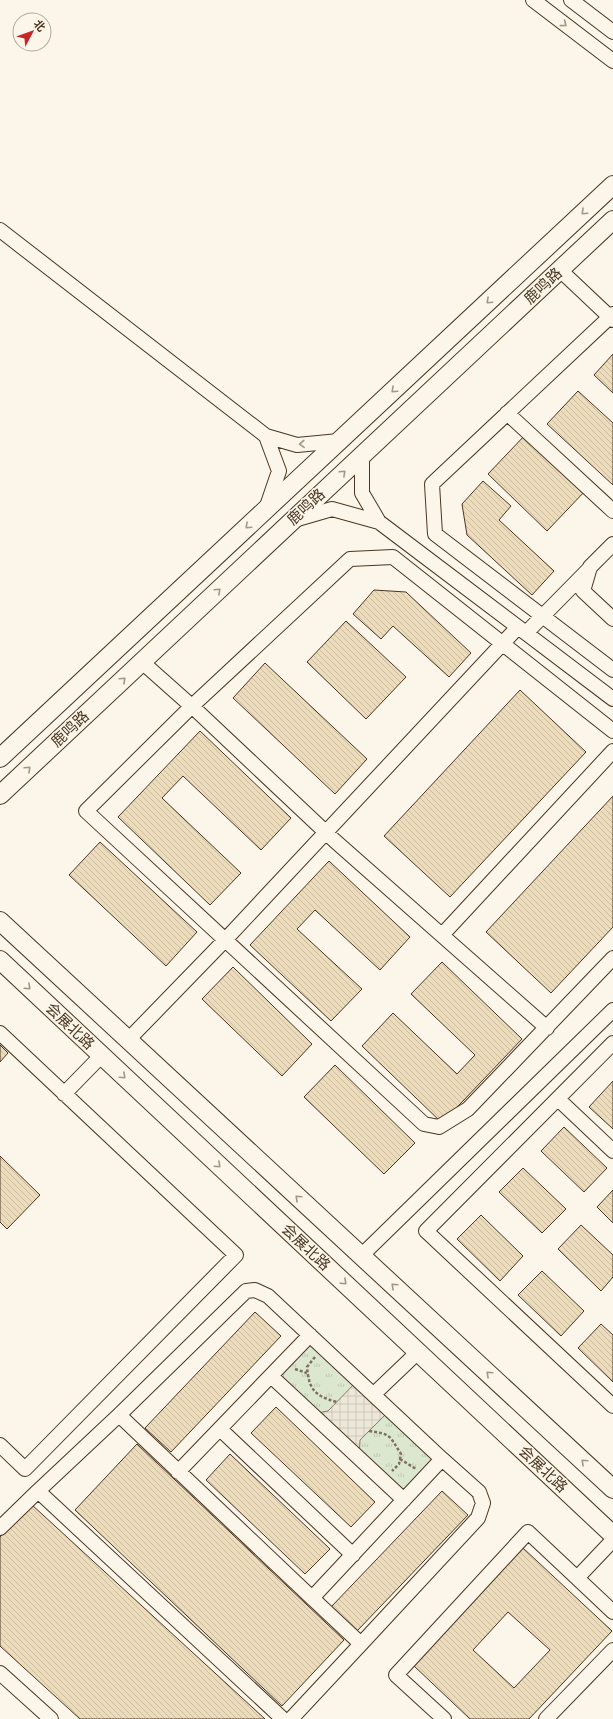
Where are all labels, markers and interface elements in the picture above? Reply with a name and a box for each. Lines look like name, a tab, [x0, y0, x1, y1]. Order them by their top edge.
north arrow	[12, 12, 52, 52]
text: 北	[31, 17, 48, 34]
one-way arrow	[560, 19, 567, 26]
one-way arrow	[582, 207, 589, 214]
street label: 鹿鸣路	[520, 264, 566, 308]
one-way arrow	[487, 296, 494, 303]
one-way arrow	[392, 385, 399, 392]
one-way arrow	[299, 440, 305, 449]
one-way arrow	[338, 470, 346, 478]
street label: 鹿鸣路	[283, 485, 329, 529]
one-way arrow	[245, 521, 253, 529]
one-way arrow	[213, 588, 221, 595]
one-way arrow	[118, 677, 126, 684]
street label: 鹿鸣路	[47, 707, 93, 751]
one-way arrow	[24, 766, 31, 773]
one-way arrow	[24, 982, 31, 989]
street label: 会展北路	[42, 999, 98, 1053]
one-way arrow	[118, 1071, 126, 1078]
one-way arrow	[213, 1160, 221, 1167]
one-way arrow	[295, 1195, 303, 1202]
street label: 会展北路	[278, 1220, 334, 1274]
one-way arrow	[339, 1277, 346, 1284]
one-way arrow	[391, 1284, 398, 1291]
one-way arrow	[486, 1371, 494, 1379]
street label: 会展北路	[515, 1442, 571, 1496]
one-way arrow	[582, 1460, 589, 1467]

